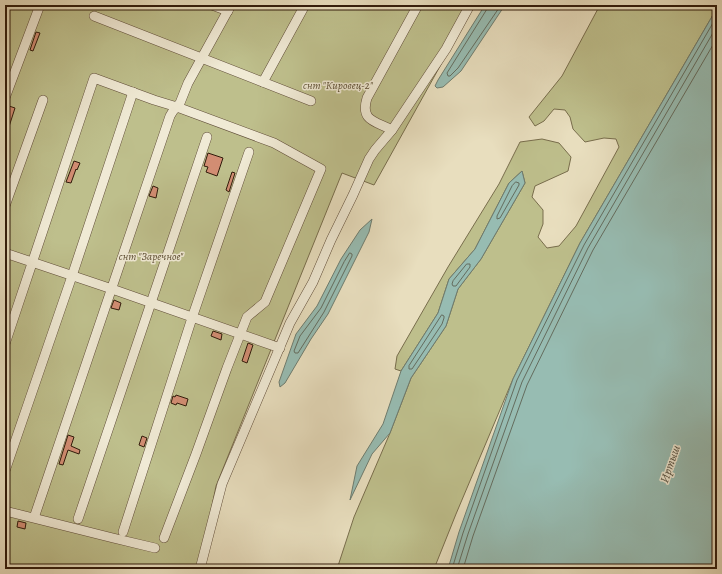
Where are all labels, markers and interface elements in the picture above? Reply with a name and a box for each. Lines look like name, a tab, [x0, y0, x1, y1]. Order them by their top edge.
park label: снт "Кировец-2"	[303, 78, 374, 93]
park label: снт "Заречное"	[119, 249, 184, 264]
water label: Иртыш	[656, 443, 684, 485]

